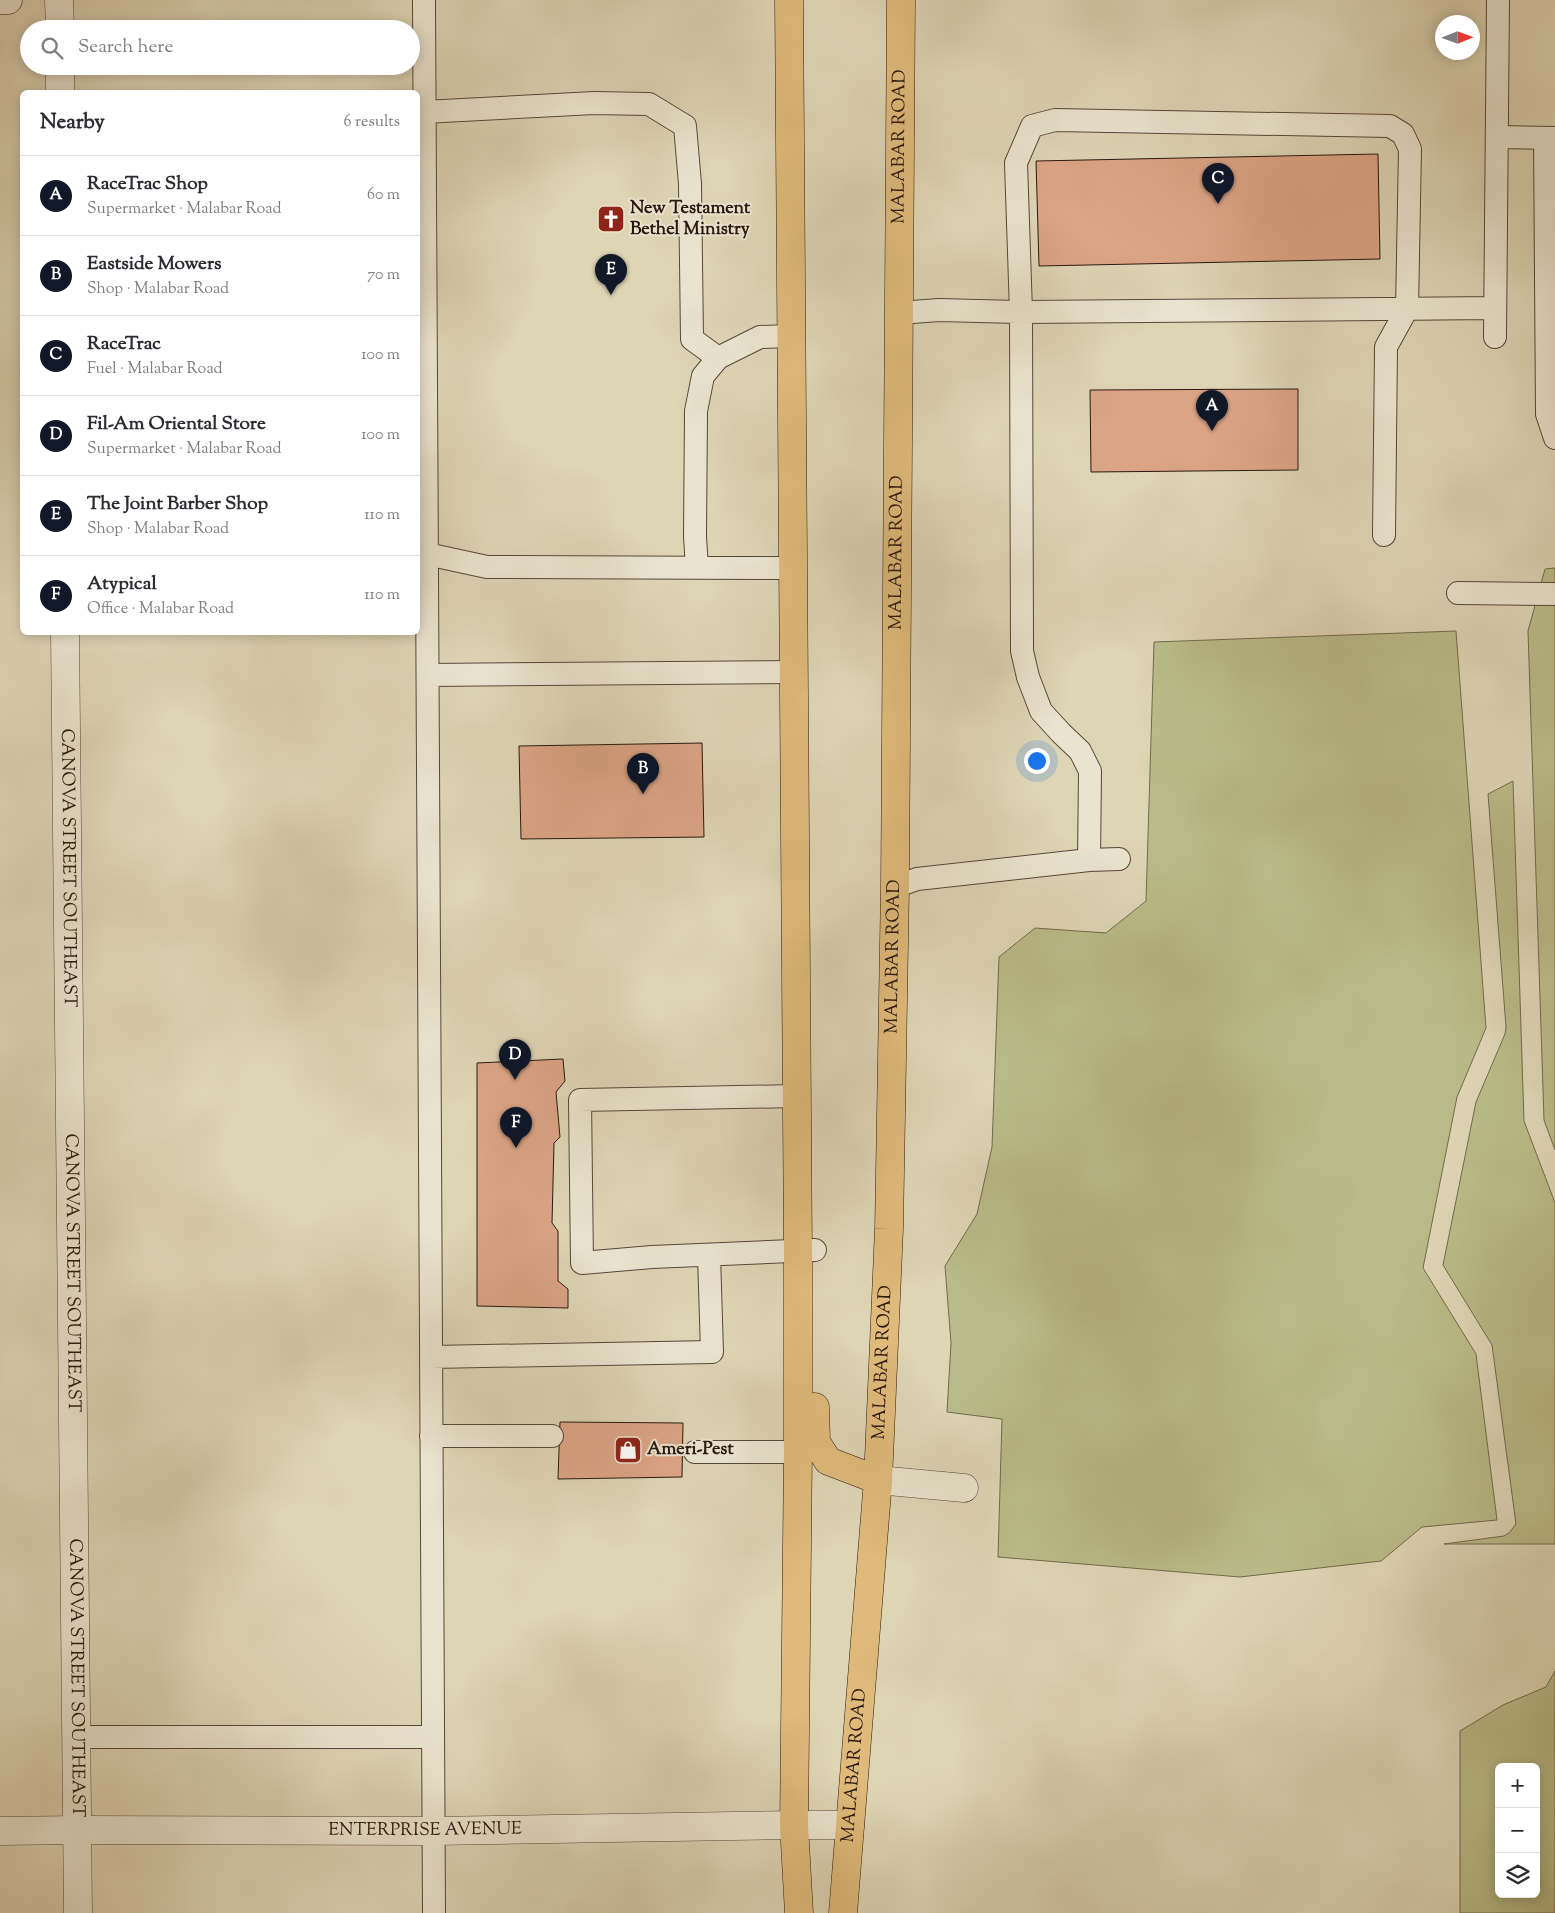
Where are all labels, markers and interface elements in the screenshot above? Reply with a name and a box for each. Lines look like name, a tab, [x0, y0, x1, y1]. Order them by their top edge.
north arrow	[1435, 15, 1480, 60]
search box	[20, 20, 420, 75]
icon: search	[38, 34, 66, 62]
text: Search here	[78, 34, 173, 61]
street label: MALABAR ROAD	[886, 69, 914, 224]
text: Nearby	[40, 108, 105, 138]
text: 6 results	[344, 111, 400, 134]
pin: C	[1202, 163, 1234, 204]
text: RaceTrac Shop	[87, 171, 208, 198]
text: A	[50, 184, 63, 207]
text: 60 m	[367, 184, 400, 207]
place label: New Testament Bethel Ministry	[630, 196, 751, 243]
text: Supermarket · Malabar Road	[87, 198, 282, 221]
church icon: New Testament Bethel Ministry	[596, 204, 626, 234]
text: Eastside Mowers	[87, 251, 222, 278]
pin: E	[595, 254, 627, 295]
text: B	[51, 264, 61, 287]
text: 70 m	[367, 264, 400, 287]
text: Shop · Malabar Road	[87, 278, 229, 301]
text: RaceTrac	[87, 331, 161, 358]
text: C	[50, 344, 62, 367]
text: 100 m	[361, 344, 400, 367]
text: Fuel · Malabar Road	[87, 358, 223, 381]
pin: A	[1196, 390, 1228, 431]
text: Fil-Am Oriental Store	[87, 411, 266, 438]
text: D	[50, 424, 62, 447]
text: 100 m	[361, 424, 400, 447]
text: Supermarket · Malabar Road	[87, 438, 282, 461]
street label: MALABAR ROAD	[884, 475, 911, 630]
text: The Joint Barber Shop	[87, 491, 268, 518]
text: E	[51, 504, 61, 527]
text: 110 m	[364, 504, 400, 527]
text: Shop · Malabar Road	[87, 518, 229, 541]
text: Atypical	[87, 571, 157, 598]
text: F	[52, 584, 60, 607]
text: 110 m	[364, 584, 400, 607]
text: Office · Malabar Road	[87, 598, 234, 621]
street label: CANOVA STREET SOUTHEAST	[53, 728, 82, 1008]
your location	[1024, 748, 1050, 774]
pin: B	[627, 753, 659, 794]
street label: MALABAR ROAD	[879, 879, 908, 1034]
pin: D	[499, 1039, 531, 1080]
pin: F	[500, 1107, 532, 1148]
street label: CANOVA STREET SOUTHEAST	[57, 1133, 86, 1413]
street label: MALABAR ROAD	[867, 1285, 900, 1440]
shop icon: Ameri-Pest	[613, 1435, 643, 1465]
place label: Ameri-Pest	[647, 1437, 734, 1463]
street label: CANOVA STREET SOUTHEAST	[61, 1538, 90, 1818]
street label: MALABAR ROAD	[836, 1687, 874, 1844]
map controls	[1495, 1763, 1540, 1898]
button: +	[1495, 1763, 1540, 1808]
button: −	[1495, 1808, 1540, 1853]
street label: ENTERPRISE AVENUE	[328, 1817, 522, 1844]
button: layers	[1495, 1853, 1540, 1898]

